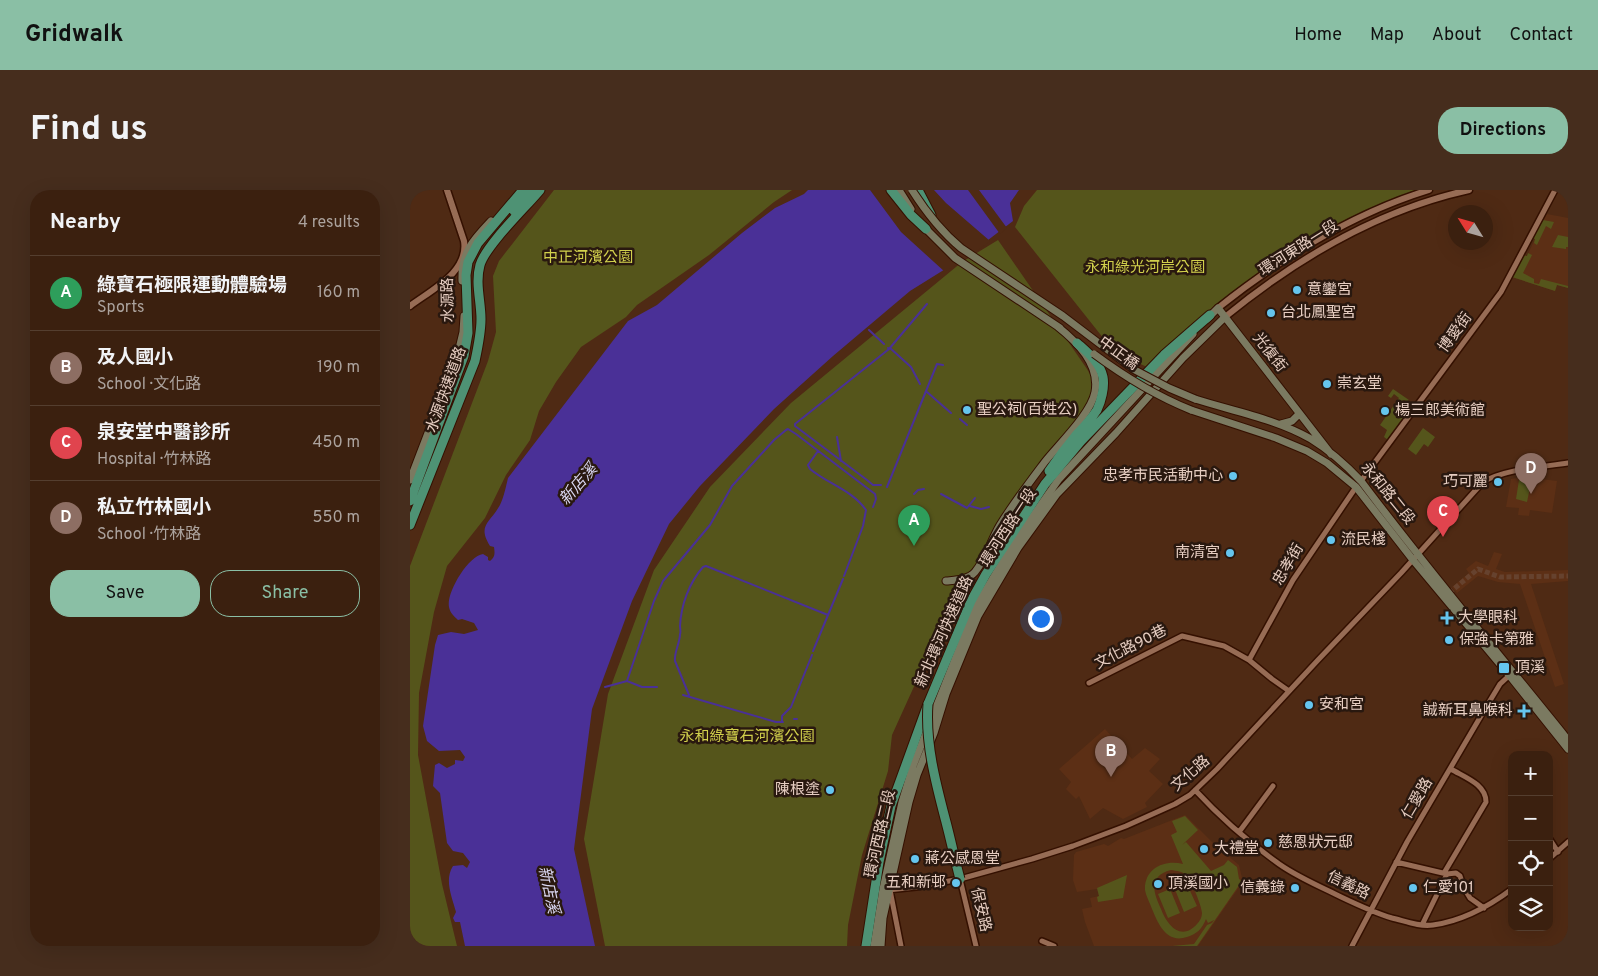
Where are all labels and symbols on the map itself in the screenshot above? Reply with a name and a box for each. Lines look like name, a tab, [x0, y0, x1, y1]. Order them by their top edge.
north arrow	[1448, 205, 1493, 250]
street label: 環河東路一段	[1256, 217, 1342, 281]
park label: 中正河濱公園	[543, 249, 633, 268]
park label: 永和綠光河岸公園	[1085, 259, 1205, 278]
street label: 水源路	[439, 277, 459, 323]
place label: 意鑾宮	[1307, 281, 1352, 300]
marker: 意鑾宮	[1291, 284, 1303, 296]
place label: 台北鳳聖宮	[1281, 303, 1356, 323]
marker: 台北鳳聖宮	[1265, 307, 1277, 319]
street label: 博愛街	[1435, 309, 1477, 357]
street label: 光復街	[1248, 329, 1290, 377]
street label: 中正橋	[1094, 333, 1142, 375]
street label: 水源快速道路	[422, 344, 471, 436]
place label: 崇玄堂	[1337, 375, 1382, 394]
marker: 崇玄堂	[1321, 378, 1333, 390]
place label: 聖公祠(百姓公)	[977, 401, 1077, 420]
place label: 楊三郎美術館	[1395, 402, 1485, 421]
marker: 聖公祠(百姓公)	[961, 404, 973, 416]
marker: 楊三郎美術館	[1379, 405, 1391, 417]
pin: D	[1515, 453, 1547, 494]
water label: 新店溪	[556, 459, 604, 510]
street label: 永和路二段	[1356, 459, 1418, 529]
place label: 忠孝市民活動中心	[1103, 467, 1223, 486]
marker: 忠孝市民活動中心	[1227, 470, 1239, 482]
place label: 巧可麗	[1443, 473, 1488, 492]
marker: 巧可麗	[1492, 476, 1504, 488]
street label: 環河西路一段	[977, 485, 1041, 571]
pin: C	[1427, 496, 1459, 537]
pin: A	[898, 505, 930, 546]
place label: 流民棧	[1341, 530, 1386, 550]
marker: 流民棧	[1325, 534, 1337, 546]
street label: 忠孝街	[1269, 541, 1309, 589]
place label: 南清宮	[1175, 544, 1220, 563]
marker: 南清宮	[1224, 547, 1236, 559]
street label: 新北環河快速道路	[911, 573, 978, 691]
your location	[1028, 606, 1054, 632]
place label: 大學眼科	[1458, 609, 1518, 628]
marker: 大學眼科	[1440, 611, 1454, 625]
street label: 文化路90巷	[1091, 621, 1170, 674]
place label: 保強卡第雅	[1459, 631, 1534, 650]
marker: 保強卡第雅	[1443, 634, 1455, 646]
place label: 頂溪	[1515, 659, 1545, 678]
marker: 頂溪	[1497, 661, 1511, 675]
place label: 安和宮	[1319, 696, 1364, 715]
marker: 安和宮	[1303, 699, 1315, 711]
place label: 誠新耳鼻喉科	[1423, 702, 1513, 721]
marker: 誠新耳鼻喉科	[1517, 704, 1531, 718]
park label: 永和綠寶石河濱公園	[679, 727, 815, 747]
pin: B	[1095, 736, 1127, 777]
street label: 文化路	[1167, 751, 1214, 796]
street label: 仁愛路	[1398, 775, 1438, 823]
place label: 陳根塗	[775, 781, 820, 800]
marker: 陳根塗	[824, 784, 836, 796]
street label: 環河西路二段	[862, 788, 900, 880]
place label: 慈恩狀元邸	[1278, 834, 1353, 853]
marker: 慈恩狀元邸	[1262, 837, 1274, 849]
place label: 大禮堂	[1214, 840, 1259, 859]
marker: 大禮堂	[1198, 843, 1210, 855]
place label: 蔣公感恩堂	[925, 849, 1000, 869]
marker: 蔣公感恩堂	[909, 853, 921, 865]
water label: 新店溪	[533, 864, 563, 918]
street label: 信義路	[1324, 868, 1372, 904]
place label: 五和新邨	[886, 874, 946, 893]
place label: 頂溪國小	[1168, 875, 1228, 894]
marker: 五和新邨	[950, 877, 962, 889]
marker: 頂溪國小	[1152, 878, 1164, 890]
place label: 信義錄	[1240, 879, 1285, 898]
place label: 仁愛101	[1423, 879, 1474, 898]
marker: 信義錄	[1289, 882, 1301, 894]
marker: 仁愛101	[1407, 882, 1419, 894]
street label: 保安路	[966, 886, 994, 934]

